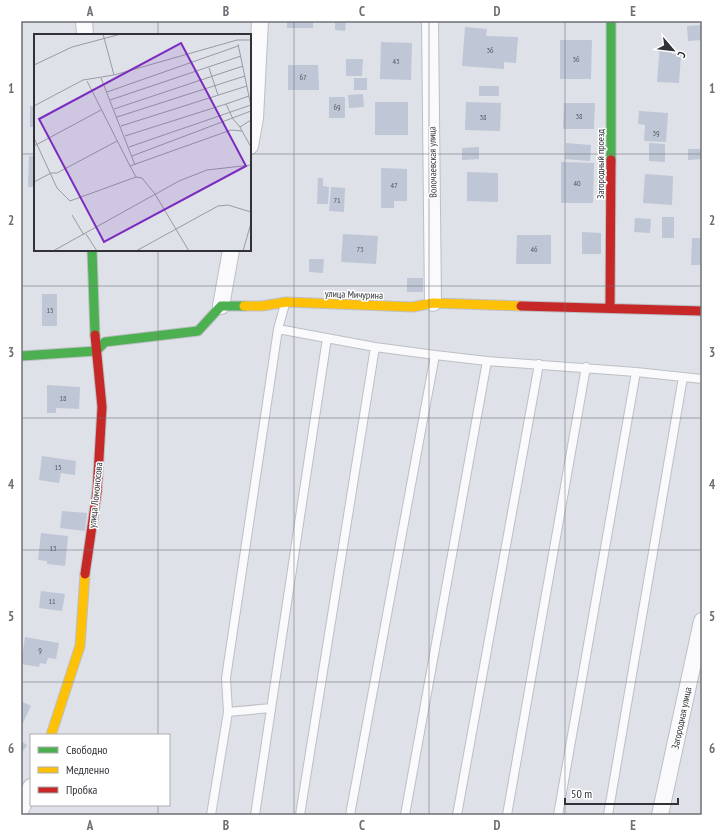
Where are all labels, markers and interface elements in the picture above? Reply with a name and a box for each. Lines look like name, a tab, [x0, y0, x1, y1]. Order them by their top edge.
text: A	[86, 3, 94, 20]
text: B	[223, 3, 229, 20]
text: C	[359, 3, 365, 20]
text: D	[494, 3, 501, 20]
text: E	[630, 3, 636, 20]
north arrow	[653, 30, 693, 70]
inset map	[34, 34, 251, 251]
house number: 36	[486, 45, 494, 55]
text: С	[674, 49, 689, 60]
house number: 36	[572, 54, 580, 64]
house number: 43	[392, 56, 400, 66]
house number: 67	[299, 72, 307, 82]
text: 1	[8, 80, 14, 97]
text: 1	[709, 80, 715, 97]
house number: 69	[333, 102, 341, 112]
house number: 38	[575, 111, 583, 121]
house number: 38	[479, 112, 487, 122]
street label: Волочаевская улица	[425, 126, 440, 198]
street label: Загородный проезд	[594, 128, 607, 199]
house number: 39	[652, 128, 660, 138]
house number: 40	[573, 178, 581, 188]
house number: 47	[390, 180, 398, 190]
house number: 71	[333, 195, 341, 205]
text: 2	[8, 212, 14, 229]
text: 2	[709, 212, 715, 229]
house number: 73	[356, 244, 364, 254]
house number: 46	[530, 244, 538, 254]
street label: улица Мичурина	[325, 287, 383, 302]
house number: 15	[46, 305, 54, 315]
text: 3	[8, 344, 14, 361]
text: 3	[709, 344, 715, 361]
house number: 18	[59, 393, 67, 403]
house number: 15	[54, 462, 62, 472]
street label: улица Ломоносова	[86, 462, 105, 529]
text: 4	[8, 476, 15, 493]
text: 4	[709, 476, 716, 493]
house number: 13	[49, 543, 57, 553]
house number: 11	[48, 596, 56, 606]
text: 5	[8, 608, 14, 625]
text: 5	[709, 608, 715, 625]
house number: 9	[38, 645, 42, 655]
street label: Загородная улица	[669, 686, 694, 750]
legend	[30, 734, 170, 806]
text: 6	[8, 740, 14, 757]
text: 6	[709, 740, 715, 757]
text: Свободно	[66, 742, 108, 757]
text: Медленно	[66, 762, 109, 777]
scale bar	[565, 780, 678, 806]
text: Пробка	[66, 782, 98, 797]
text: 50 m	[571, 786, 592, 801]
text: A	[86, 817, 94, 834]
text: B	[223, 817, 229, 834]
text: C	[359, 817, 365, 834]
text: D	[494, 817, 501, 834]
text: E	[630, 817, 636, 834]

